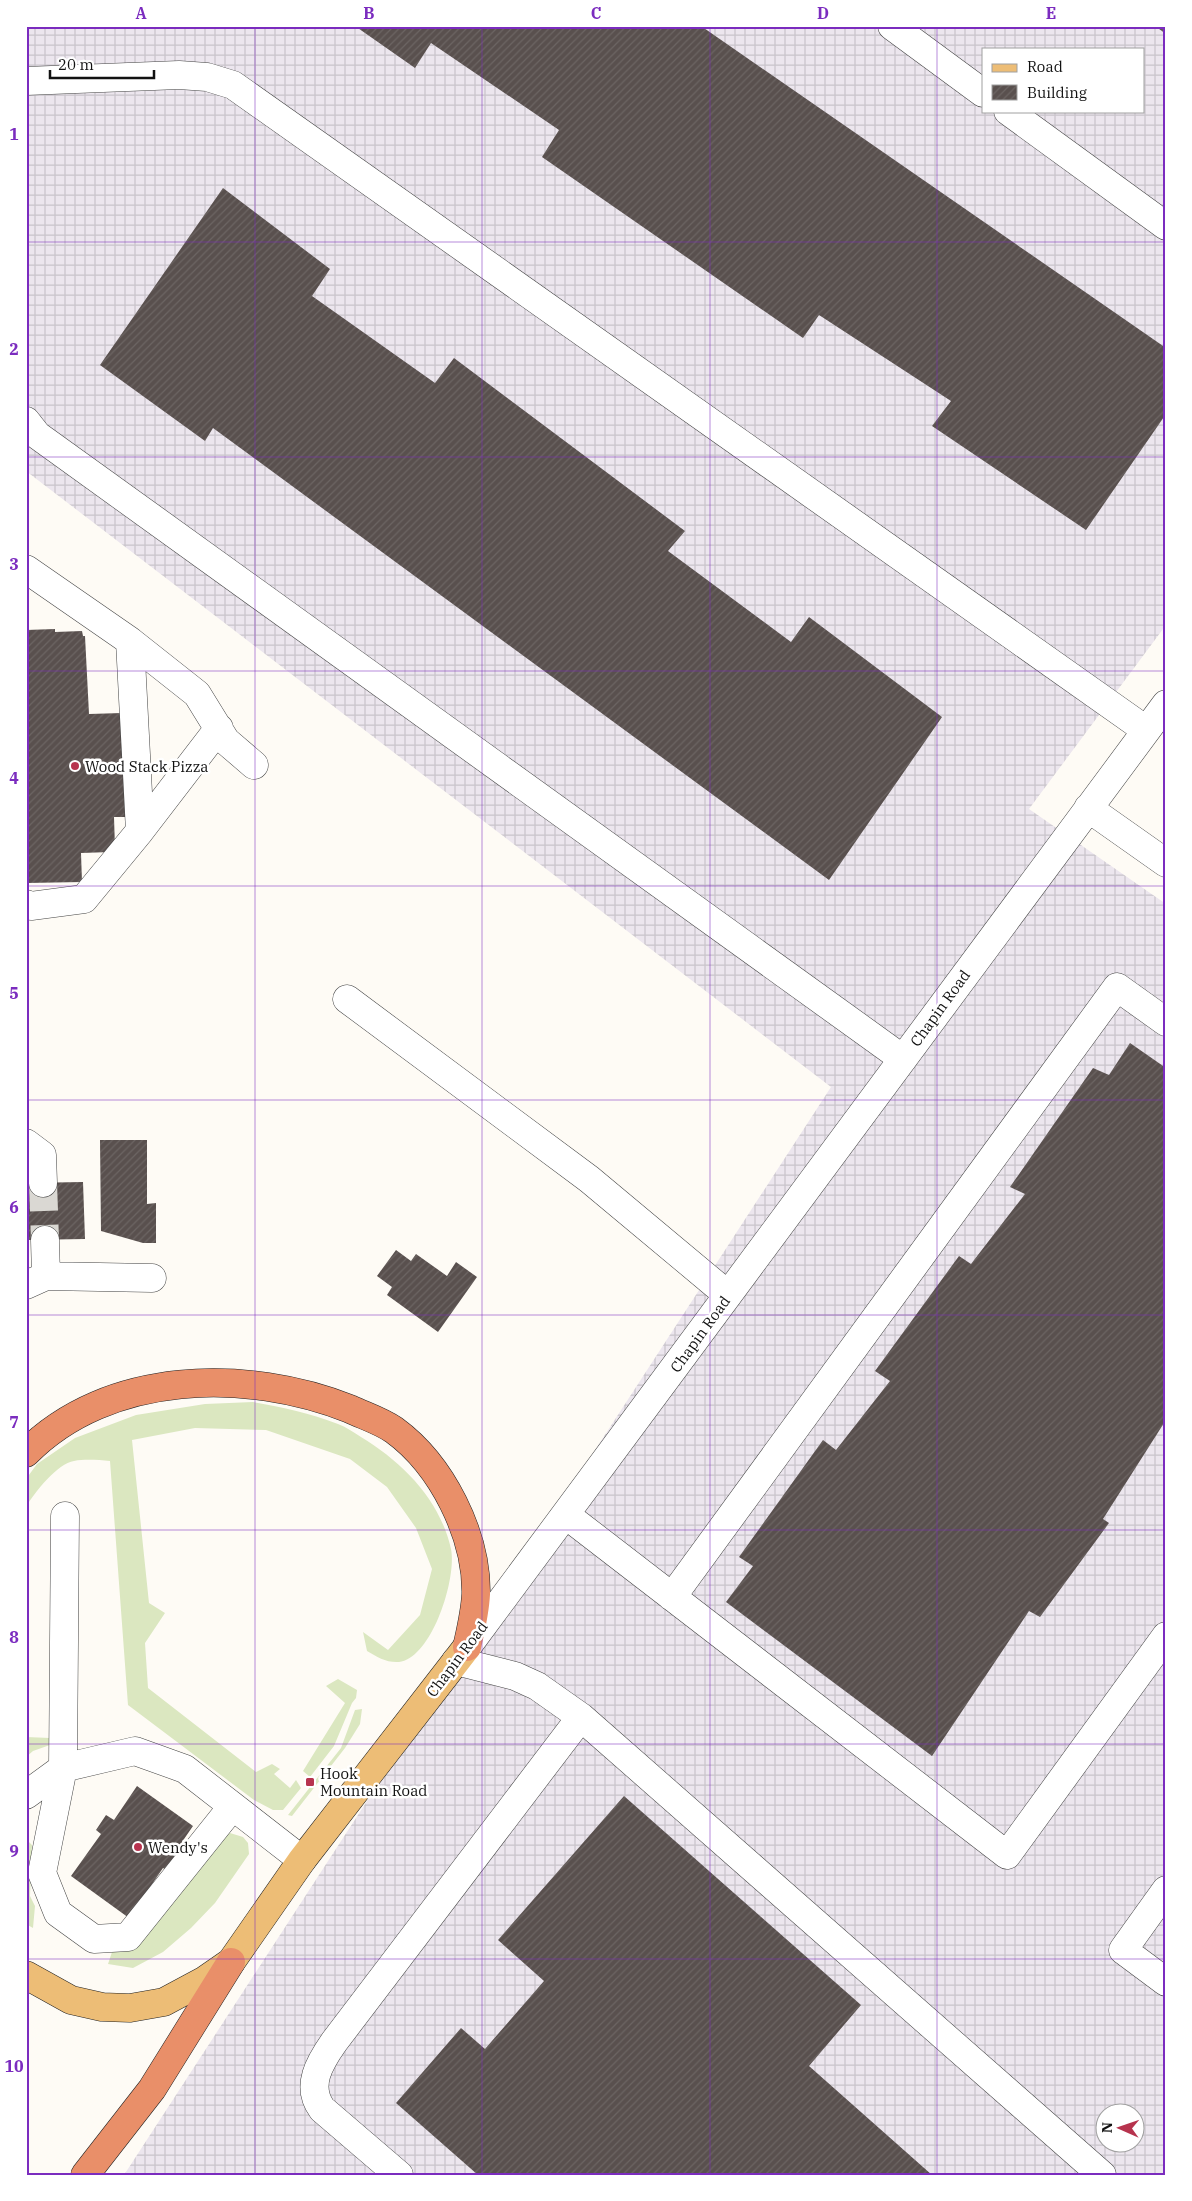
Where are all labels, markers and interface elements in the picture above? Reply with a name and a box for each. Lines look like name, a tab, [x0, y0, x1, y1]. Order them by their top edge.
text: A	[135, 3, 147, 23]
text: B	[363, 3, 375, 23]
text: C	[591, 3, 601, 23]
text: D	[817, 3, 829, 23]
text: E	[1046, 3, 1056, 23]
scale bar	[50, 48, 154, 80]
legend	[982, 48, 1144, 112]
text: 20 m	[58, 55, 94, 74]
text: Road	[1027, 57, 1063, 76]
text: Building	[1027, 83, 1087, 102]
text: 1	[9, 124, 19, 144]
text: 2	[9, 339, 19, 359]
text: 3	[9, 554, 19, 574]
place label: Wood Stack Pizza	[85, 757, 208, 776]
marker: Wood Stack Pizza	[69, 760, 81, 772]
text: 4	[9, 768, 19, 788]
street label: Chapin Road	[906, 966, 974, 1050]
text: 5	[9, 983, 19, 1003]
text: 6	[9, 1197, 19, 1217]
street label: Chapin Road	[666, 1292, 734, 1376]
text: 7	[9, 1412, 19, 1432]
street label: Chapin Road	[422, 1617, 492, 1701]
text: 8	[9, 1627, 19, 1647]
place label: Hook Mountain Road	[320, 1764, 427, 1800]
marker: Hook Mountain Road	[304, 1776, 316, 1788]
place label: Wendy's	[148, 1838, 208, 1857]
text: 9	[9, 1841, 19, 1861]
marker: Wendy's	[132, 1841, 144, 1853]
text: 10	[4, 2056, 24, 2076]
north arrow	[1094, 2104, 1144, 2154]
text: N	[1098, 2122, 1116, 2133]

